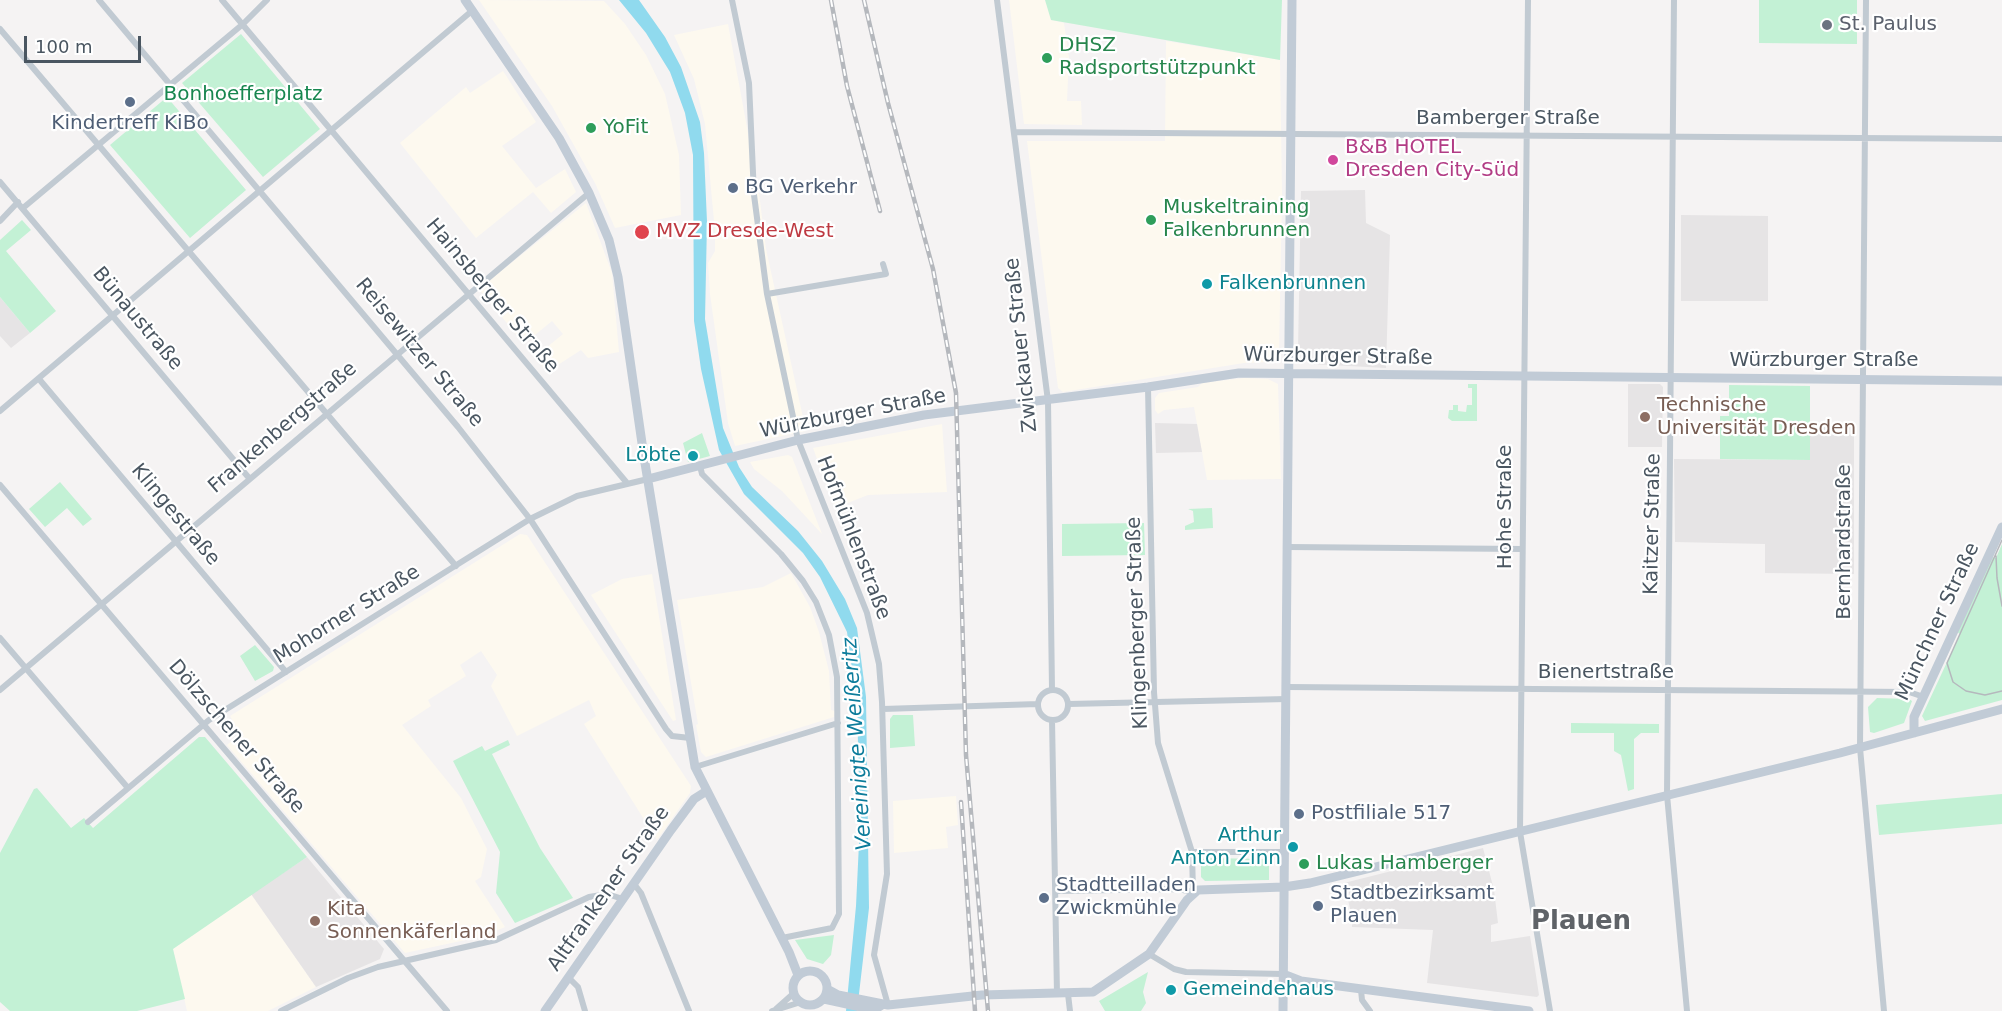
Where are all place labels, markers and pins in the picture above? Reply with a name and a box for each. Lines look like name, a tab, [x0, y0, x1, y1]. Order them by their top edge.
place label: St. Paulus	[1839, 13, 1937, 37]
marker: St. Paulus	[1820, 18, 1834, 32]
place label: DHSZ Radsportstützpunkt	[1059, 34, 1256, 81]
marker: DHSZ Radsportstützpunkt	[1040, 51, 1054, 65]
marker: Kindertreff KiBo	[123, 95, 137, 109]
place label: Kindertreff KiBo	[51, 112, 209, 136]
place label: YoFit	[603, 116, 648, 140]
marker: YoFit	[584, 121, 598, 135]
place label: B&B HOTEL Dresden City-Süd	[1345, 136, 1519, 183]
marker: B&B HOTEL Dresden City-Süd	[1326, 153, 1340, 167]
place label: BG Verkehr	[745, 176, 857, 200]
marker: BG Verkehr	[726, 181, 740, 195]
place label: Muskeltraining Falkenbrunnen	[1163, 196, 1310, 243]
marker: Muskeltraining Falkenbrunnen	[1144, 213, 1158, 227]
place label: MVZ Dresde-West	[656, 220, 833, 244]
marker: MVZ Dresde-West	[633, 223, 651, 241]
place label: Falkenbrunnen	[1219, 272, 1366, 296]
marker: Falkenbrunnen	[1200, 277, 1214, 291]
place label: Technische Universität Dresden	[1657, 394, 1856, 441]
marker: Technische Universität Dresden	[1638, 410, 1652, 424]
place label: Löbte	[625, 444, 681, 468]
marker: Löbte	[686, 449, 700, 463]
place label: Postfiliale 517	[1311, 802, 1451, 826]
marker: Postfiliale 517	[1292, 807, 1306, 821]
place label: Arthur Anton Zinn	[1171, 824, 1281, 871]
marker: Arthur Anton Zinn	[1286, 840, 1300, 854]
place label: Lukas Hamberger	[1316, 852, 1493, 876]
marker: Lukas Hamberger	[1297, 857, 1311, 871]
place label: Stadtteilladen Zwickmühle	[1056, 874, 1196, 921]
place label: Stadtbezirksamt Plauen	[1330, 882, 1494, 929]
marker: Stadtteilladen Zwickmühle	[1037, 891, 1051, 905]
place label: Kita Sonnenkäferland	[327, 898, 497, 945]
marker: Stadtbezirksamt Plauen	[1311, 899, 1325, 913]
marker: Kita Sonnenkäferland	[308, 914, 322, 928]
place label: Gemeindehaus	[1183, 978, 1334, 1002]
marker: Gemeindehaus	[1164, 983, 1178, 997]

